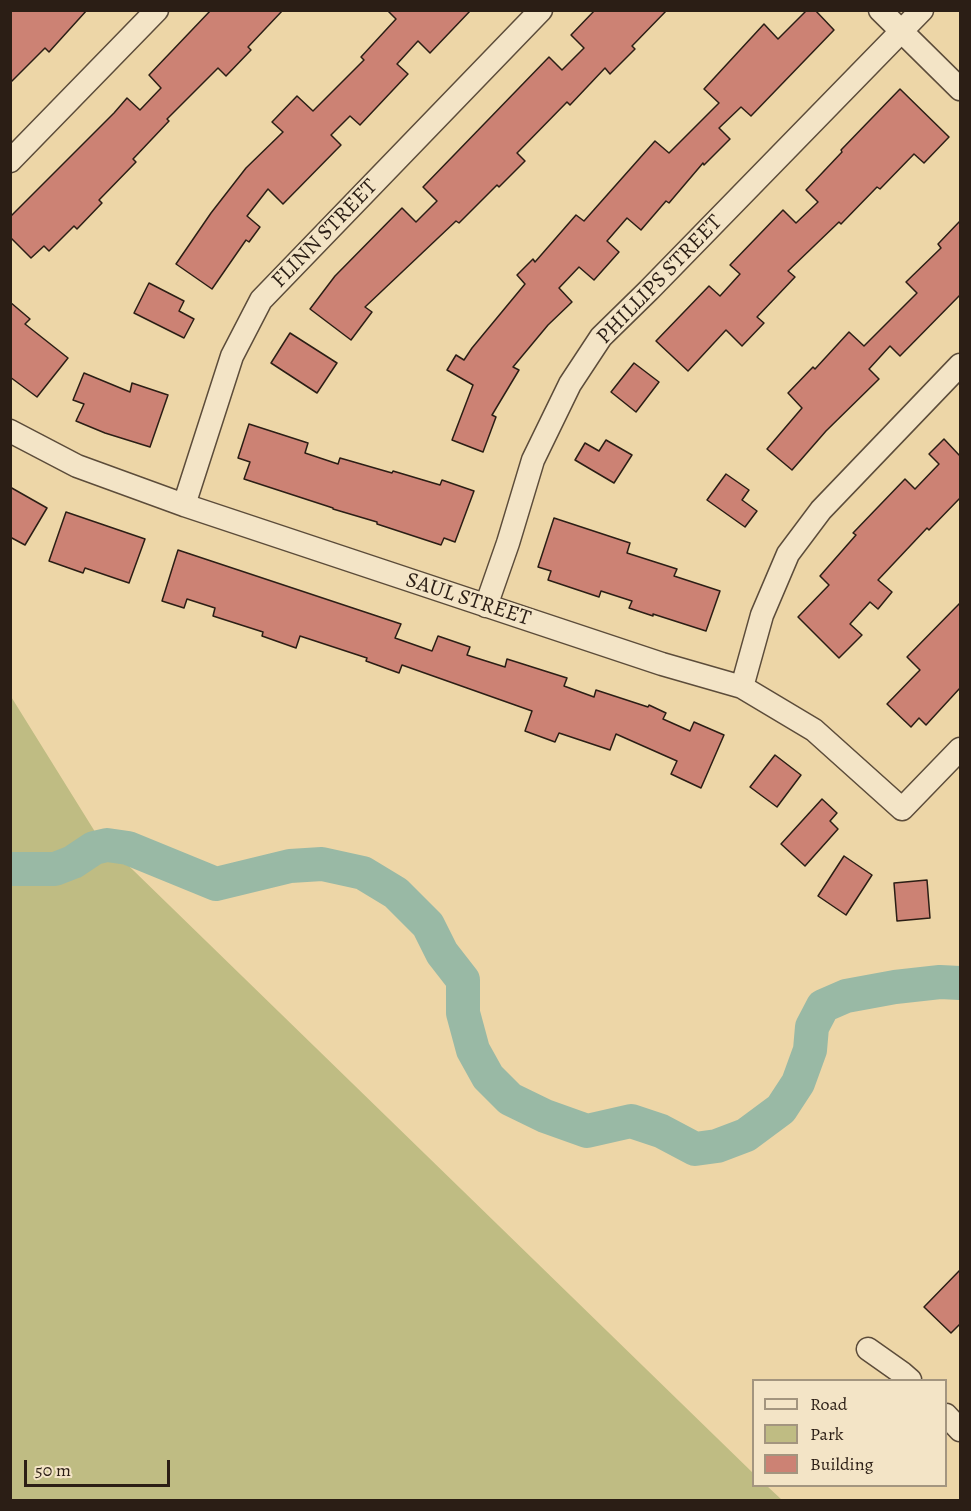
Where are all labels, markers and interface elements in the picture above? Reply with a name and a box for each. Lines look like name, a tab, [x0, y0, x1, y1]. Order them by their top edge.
street label: FLINN STREET	[267, 174, 383, 294]
street label: PHILLIPS STREET	[592, 210, 728, 350]
street label: SAUL STREET	[402, 567, 534, 633]
legend	[752, 1379, 947, 1487]
text: Road	[810, 1392, 847, 1416]
text: Park	[810, 1422, 844, 1446]
scale bar	[27, 1448, 172, 1486]
text: Building	[810, 1452, 874, 1476]
text: 50 m	[35, 1458, 71, 1482]

